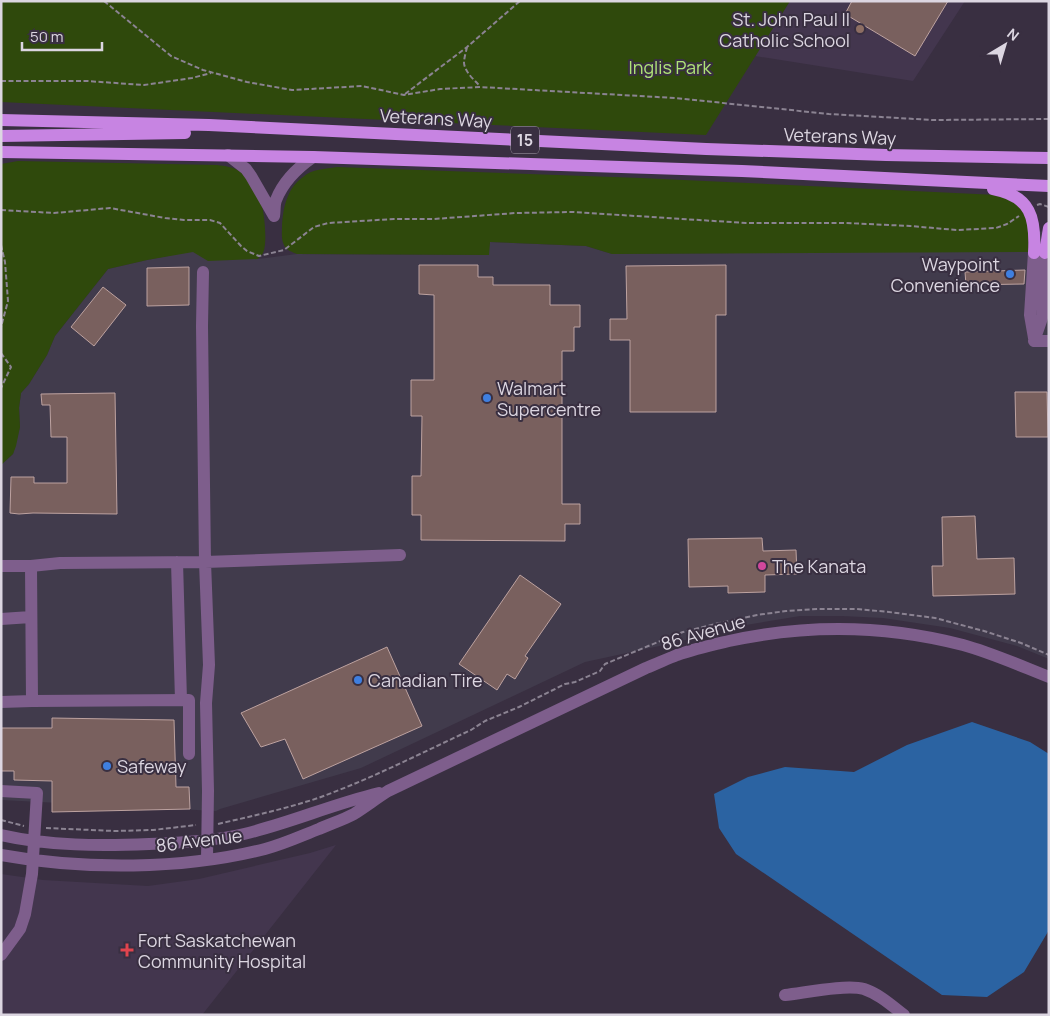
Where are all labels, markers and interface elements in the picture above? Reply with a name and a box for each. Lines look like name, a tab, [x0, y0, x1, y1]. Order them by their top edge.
place label: St. John Paul II Catholic School	[719, 7, 850, 52]
scale bar	[22, 20, 102, 52]
north arrow	[980, 20, 1030, 70]
marker: St. John Paul II Catholic School	[854, 23, 866, 35]
text: N	[1003, 24, 1023, 45]
text: 50 m	[30, 26, 64, 47]
park label: Inglis Park	[629, 55, 713, 79]
street label: Veterans Way	[379, 103, 493, 133]
street label: Veterans Way	[783, 122, 897, 150]
road number: 15	[511, 126, 539, 154]
place label: Waypoint Convenience	[891, 252, 1000, 297]
marker: Waypoint Convenience	[1004, 268, 1016, 280]
place label: Walmart Supercentre	[497, 376, 601, 421]
marker: Walmart Supercentre	[481, 392, 493, 404]
place label: The Kanata	[772, 554, 866, 578]
marker: The Kanata	[756, 560, 768, 572]
street label: 86 Avenue	[658, 608, 748, 656]
place label: Canadian Tire	[368, 668, 483, 692]
marker: Canadian Tire	[352, 674, 364, 686]
place label: Safeway	[117, 754, 187, 778]
marker: Safeway	[101, 760, 113, 772]
street label: 86 Avenue	[154, 823, 244, 857]
place label: Fort Saskatchewan Community Hospital	[138, 928, 306, 973]
marker: Fort Saskatchewan Community Hospital	[120, 943, 134, 957]

